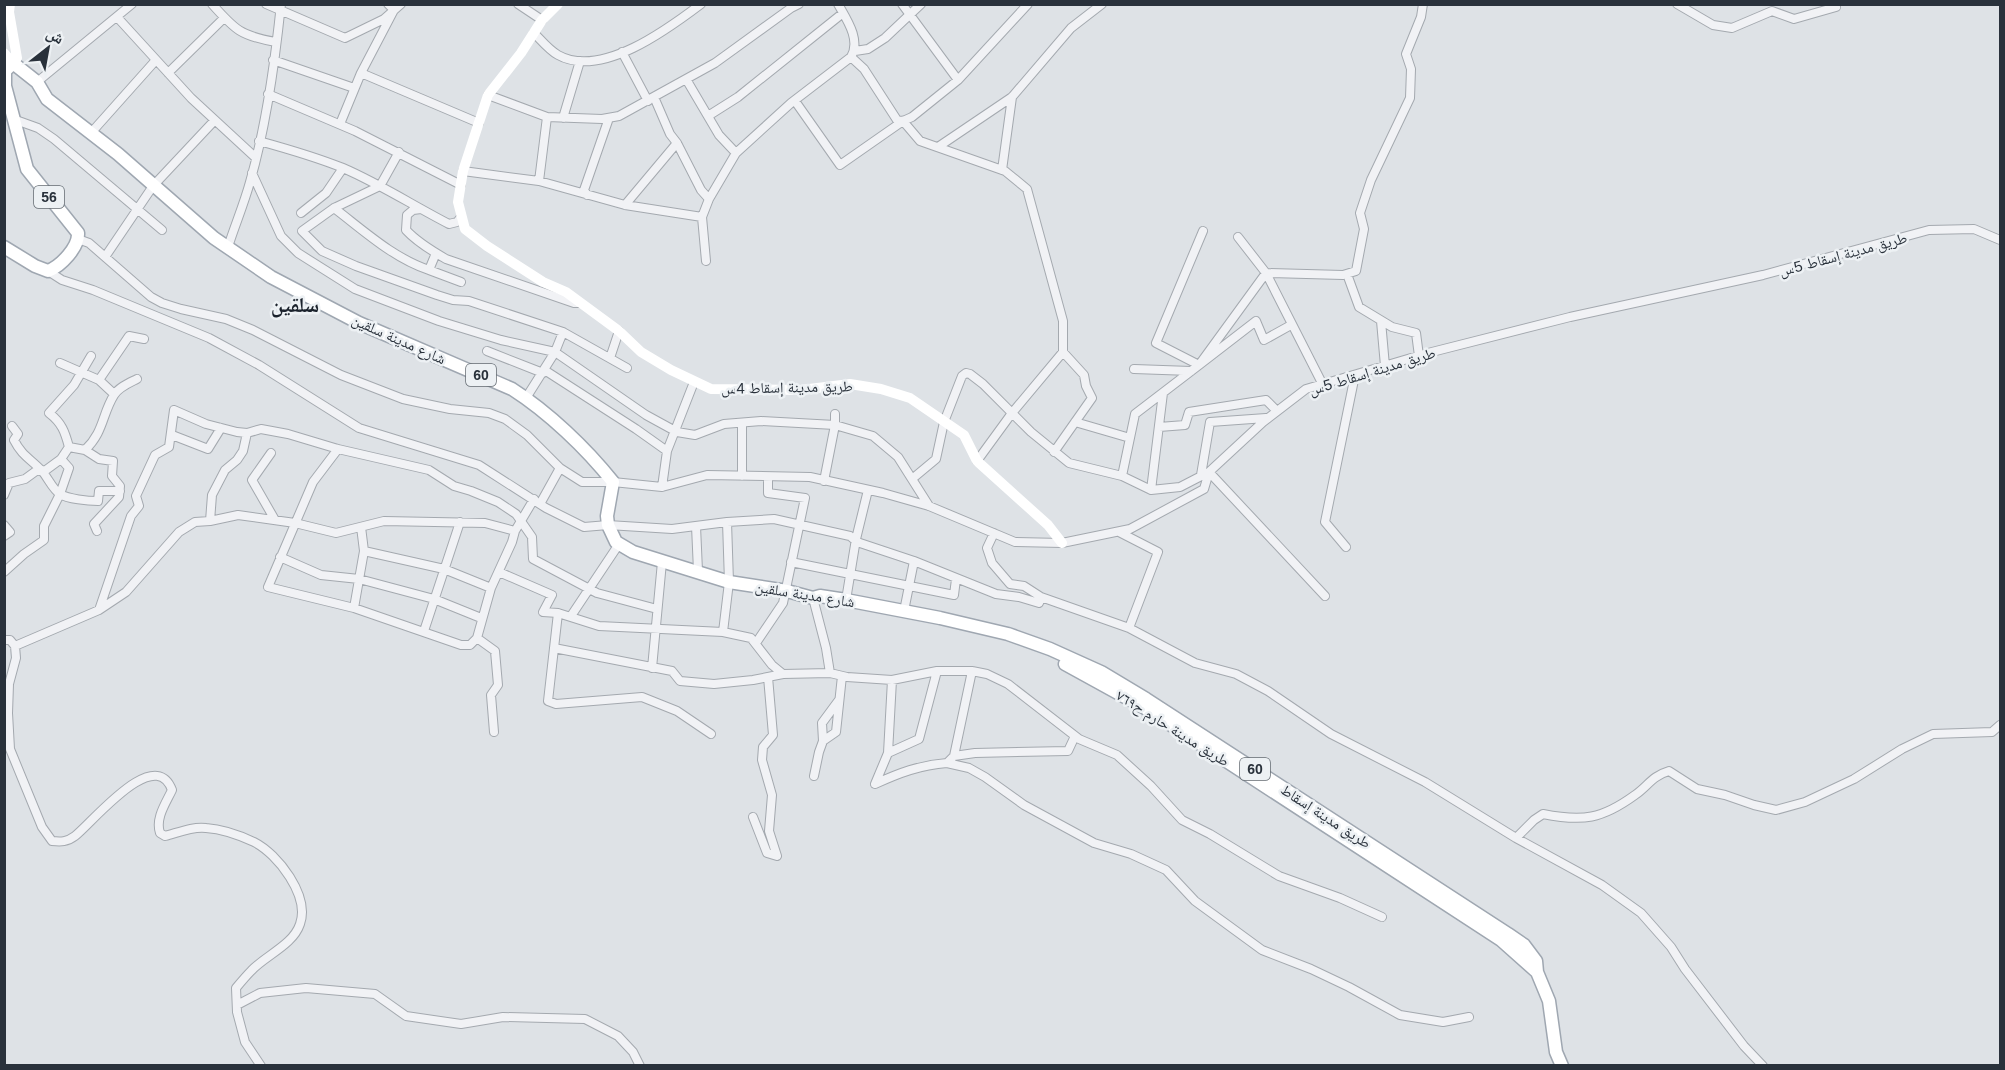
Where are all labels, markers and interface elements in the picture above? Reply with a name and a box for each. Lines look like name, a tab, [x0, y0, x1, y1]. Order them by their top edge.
north arrow	[18, 18, 78, 78]
text: ش	[43, 24, 67, 48]
road number: 56	[34, 186, 64, 208]
street label: طريق مدينة إسقاط 5س	[1777, 229, 1909, 281]
district label: سلقين	[271, 293, 319, 318]
street label: شارع مدينة سلقين	[349, 311, 449, 369]
street label: طريق مدينة إسقاط 5س	[1307, 344, 1438, 400]
road number: 60	[466, 364, 496, 386]
street label: طريق مدينة إسقاط 4س	[721, 377, 853, 399]
street label: شارع مدينة سلقين	[754, 578, 856, 612]
street label: طريق مدينة حارم ح٧٦٩	[1112, 686, 1233, 771]
road number: 60	[1240, 758, 1270, 780]
street label: طريق مدينة إسقاط	[1277, 781, 1374, 853]

